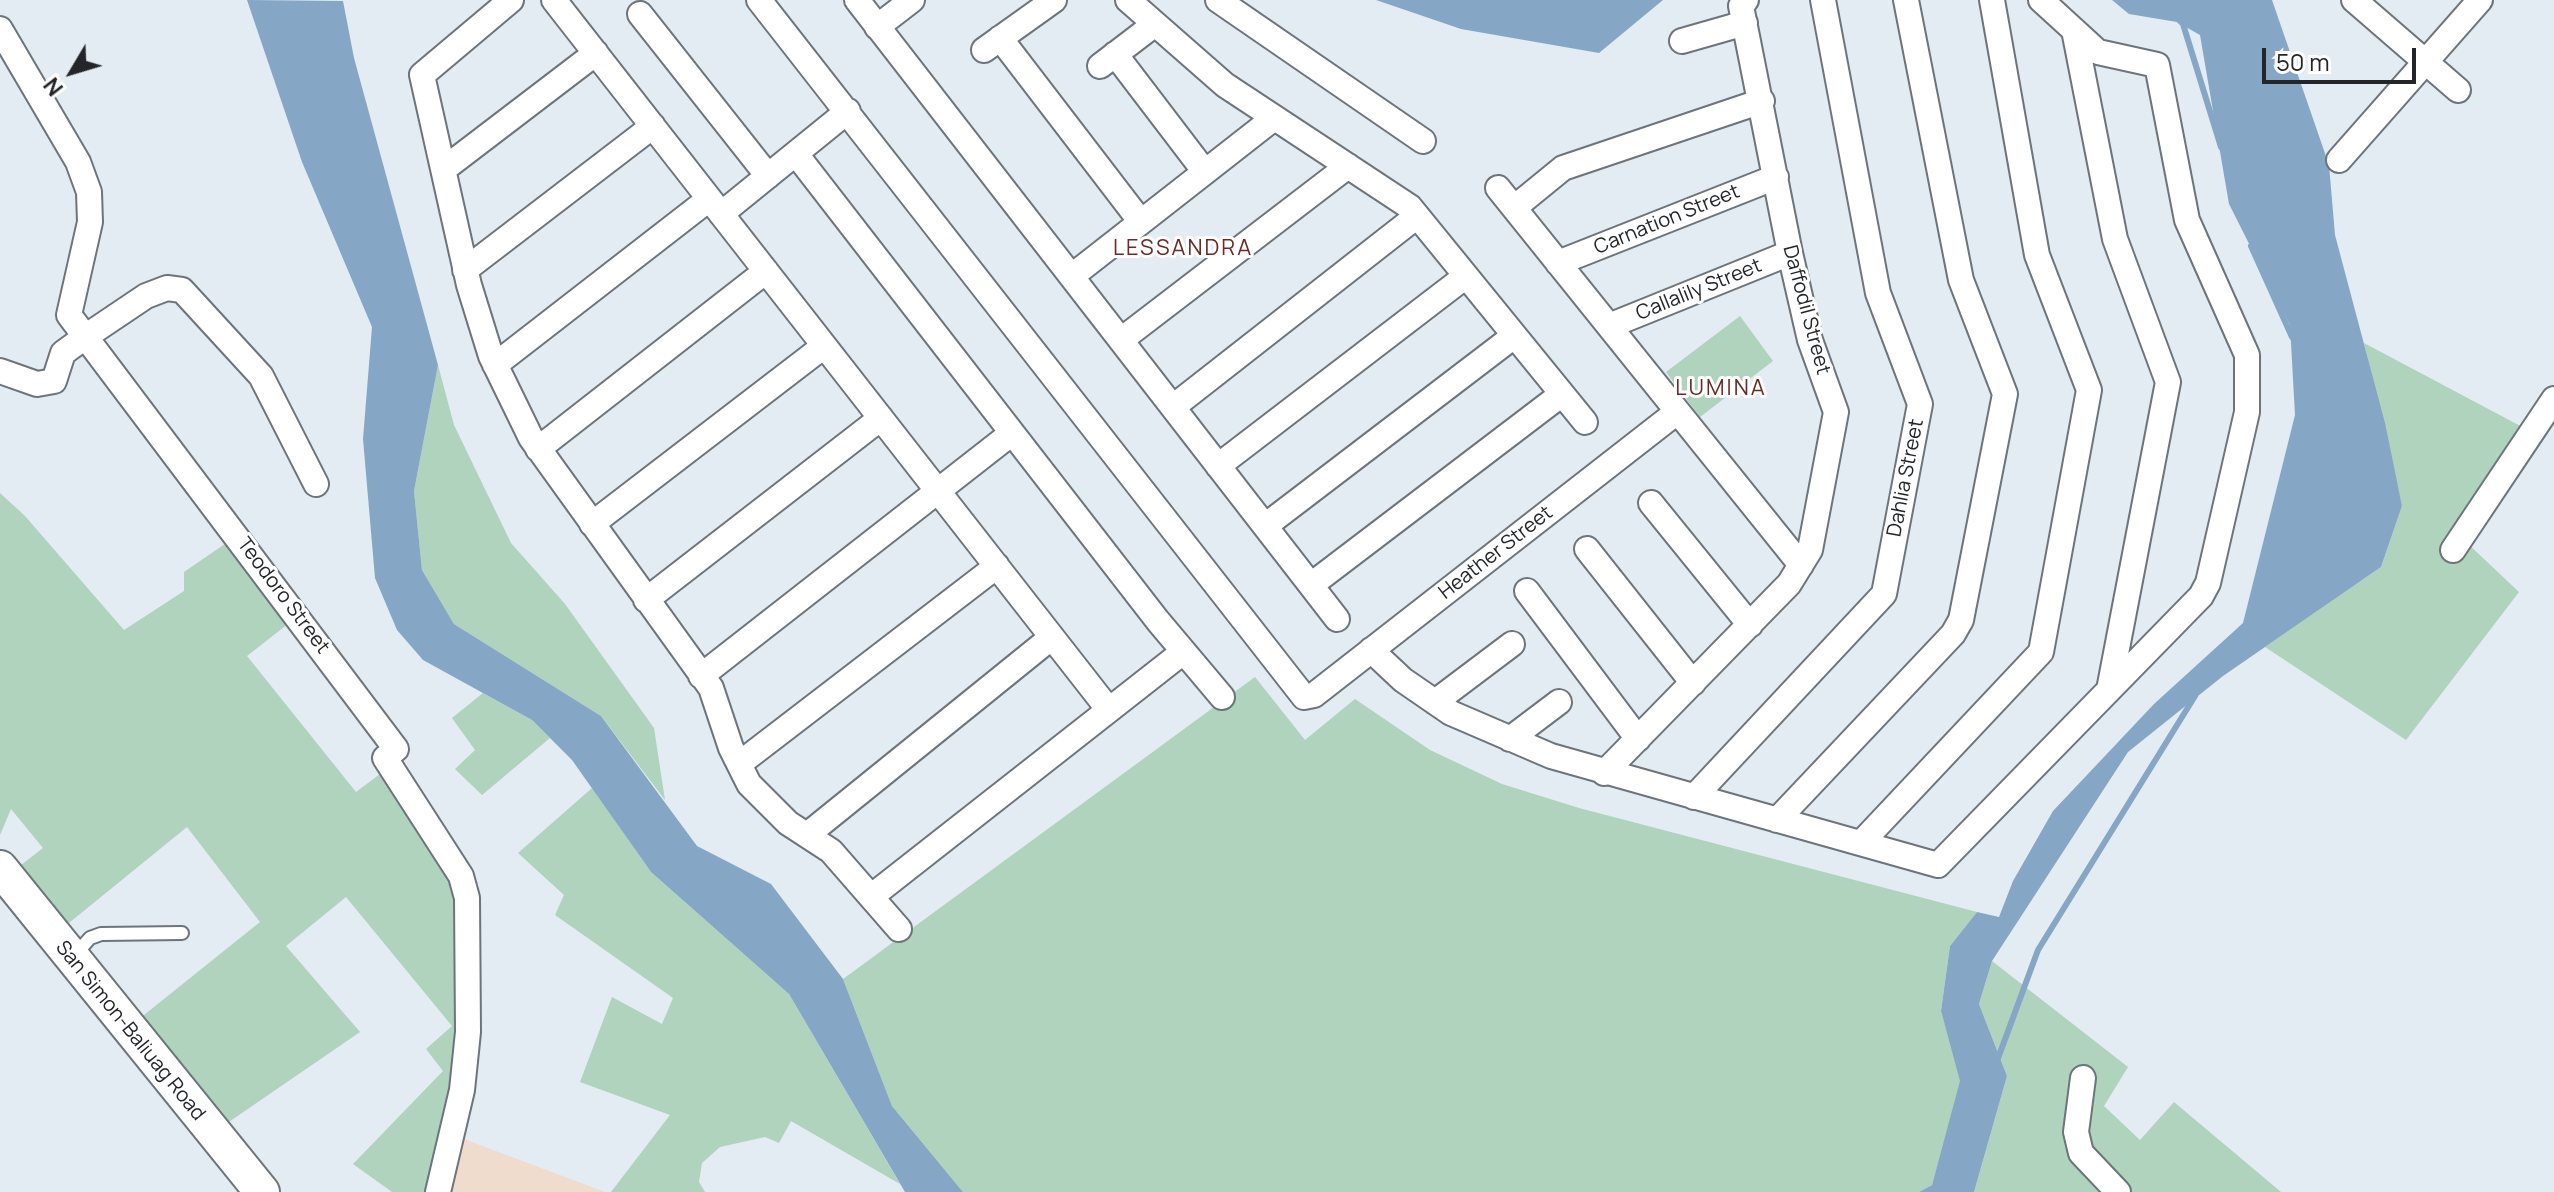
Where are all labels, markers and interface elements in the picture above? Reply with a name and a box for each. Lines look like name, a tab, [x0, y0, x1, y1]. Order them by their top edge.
north arrow	[32, 32, 112, 112]
scale bar	[2266, 32, 2420, 82]
text: 50 m	[2276, 45, 2330, 78]
text: N	[36, 71, 70, 102]
street label: Carnation Street	[1591, 180, 1743, 260]
district label: LESSANDRA	[1113, 236, 1253, 262]
street label: Daffodil Street	[1777, 243, 1835, 377]
street label: Callalily Street	[1633, 254, 1765, 326]
district label: LUMINA	[1675, 376, 1767, 402]
street label: Dahlia Street	[1883, 417, 1929, 539]
street label: Heather Street	[1434, 501, 1558, 605]
street label: Teodoro Street	[232, 533, 334, 659]
street label: San Simon-Baliuag Road	[50, 936, 210, 1126]

